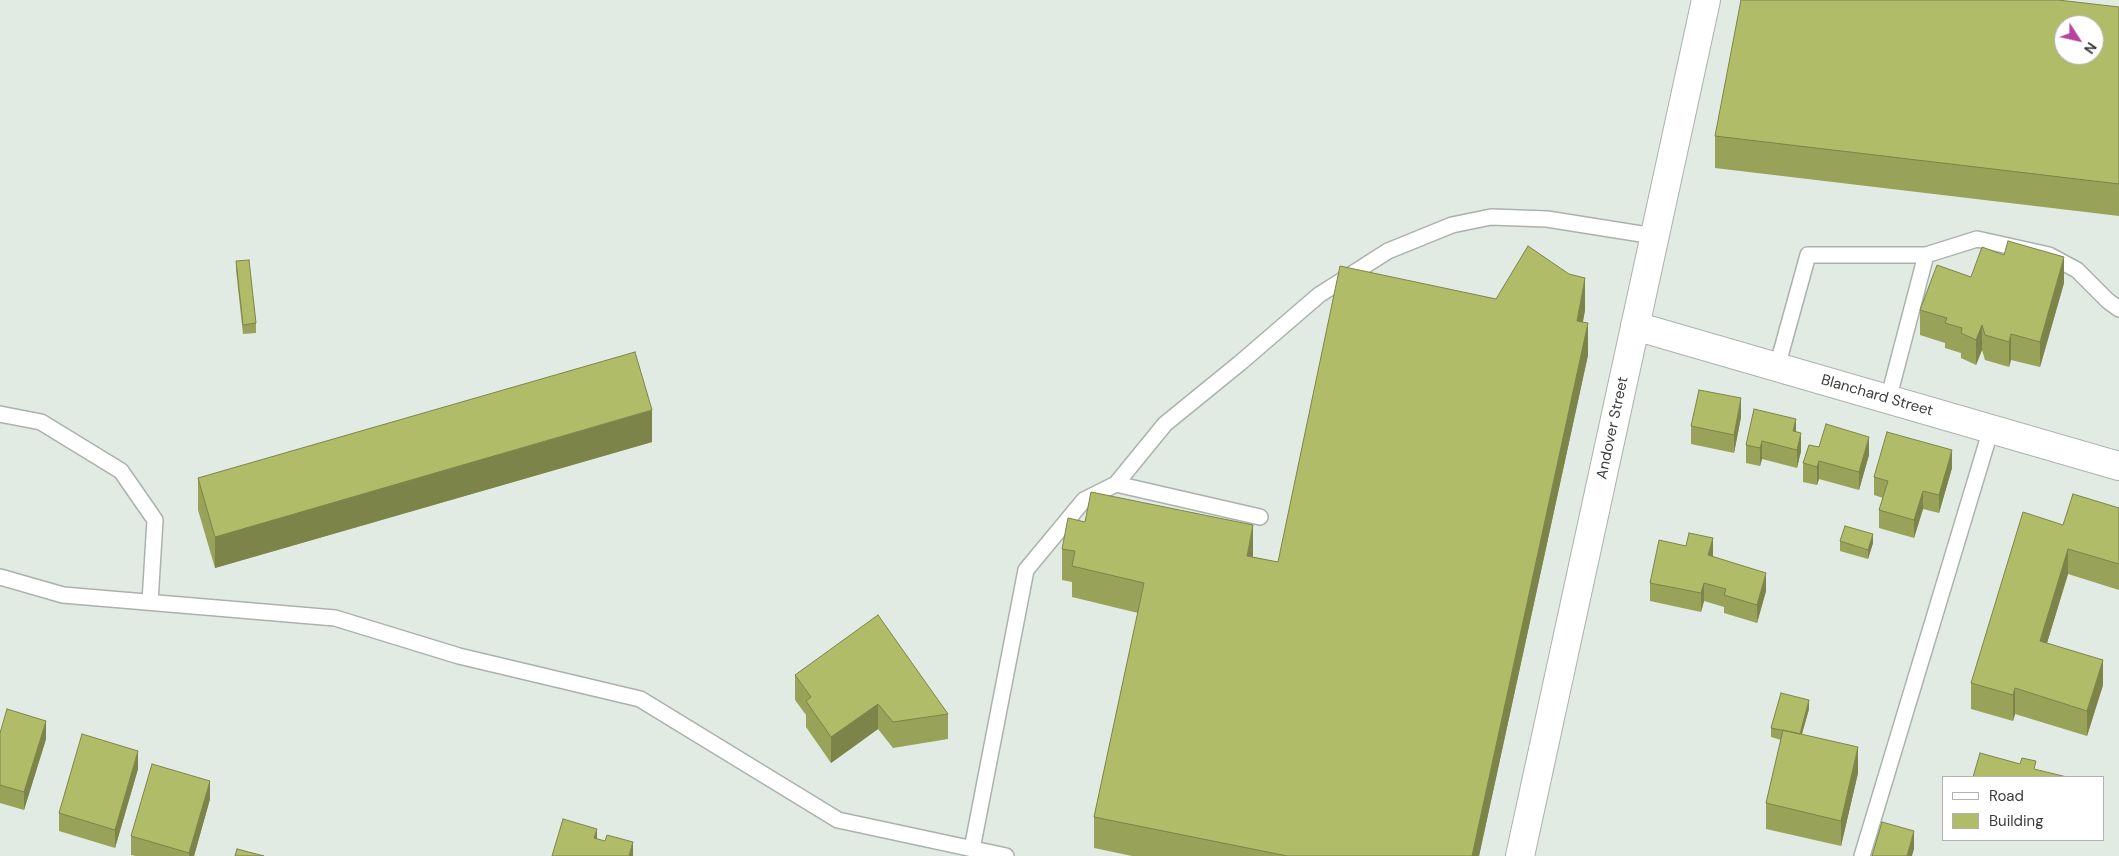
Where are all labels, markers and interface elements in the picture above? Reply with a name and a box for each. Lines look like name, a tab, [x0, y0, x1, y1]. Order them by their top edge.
north arrow	[2054, 15, 2104, 65]
text: N	[2080, 39, 2101, 57]
street label: Blanchard Street	[1819, 371, 1935, 421]
street label: Andover Street	[1593, 375, 1633, 481]
legend	[1942, 776, 2104, 841]
text: Road	[1989, 786, 2024, 806]
text: Building	[1989, 811, 2044, 831]

